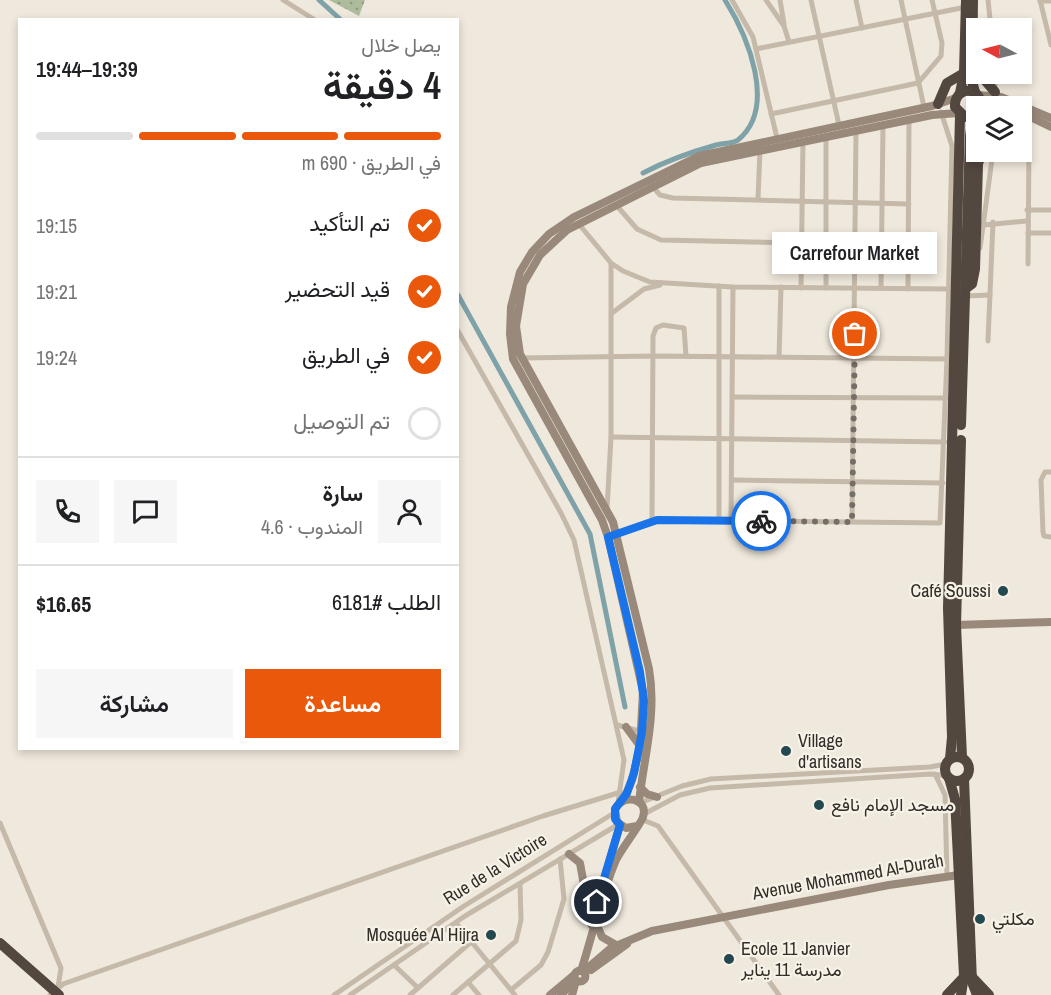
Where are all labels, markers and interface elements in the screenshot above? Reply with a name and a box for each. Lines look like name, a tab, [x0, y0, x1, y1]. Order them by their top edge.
north arrow	[966, 18, 1032, 84]
map controls	[966, 18, 1032, 162]
text: يصل خلال	[361, 31, 441, 58]
text: 19:39–19:44	[36, 54, 138, 84]
text: 4 دقيقة	[323, 59, 441, 111]
button: layers	[966, 96, 1032, 162]
text: في الطريق · 690 m	[302, 149, 441, 176]
text: تم التأكيد	[309, 208, 390, 238]
icon: check	[408, 209, 441, 242]
text: 19:15	[36, 212, 77, 239]
callout: Carrefour Market	[772, 232, 938, 274]
text: Carrefour Market	[790, 239, 919, 266]
text: قيد التحضير	[285, 274, 390, 304]
icon: check	[408, 275, 441, 308]
text: 19:21	[36, 278, 77, 305]
pin	[829, 308, 880, 359]
icon: bag	[838, 317, 871, 350]
text: في الطريق	[302, 340, 390, 370]
icon: check	[408, 341, 441, 374]
text: 19:24	[36, 344, 77, 371]
text: تم التوصيل	[293, 406, 390, 436]
text: سارة	[322, 478, 363, 508]
button: phone	[36, 480, 99, 543]
button: chat	[114, 480, 177, 543]
button: person	[378, 480, 441, 543]
courier	[731, 491, 791, 551]
icon: bike	[745, 505, 778, 538]
text: المندوب · 4.6	[261, 513, 363, 540]
place label: Café Soussi	[911, 578, 991, 603]
marker: Café Soussi	[996, 584, 1010, 598]
text: الطلب #6181	[332, 587, 441, 617]
text: $16.65	[36, 589, 91, 619]
button: مشاركة	[36, 669, 233, 738]
button: مساعدة	[245, 669, 441, 738]
place label: Village d'artisans	[798, 728, 862, 774]
marker: Village d'artisans	[779, 744, 793, 758]
place label: مسجد الإمام نافع	[831, 792, 954, 817]
marker: مسجد الإمام نافع	[812, 798, 826, 812]
street label: Rue de la Victoire	[438, 827, 551, 910]
street label: Avenue Mohammed Al-Durah	[750, 847, 945, 906]
pin	[571, 876, 622, 927]
icon: home	[580, 885, 613, 918]
place label: مكلتي	[992, 906, 1035, 934]
marker: مكلتي	[973, 912, 987, 926]
place label: Mosquée Al Hijra	[367, 922, 479, 947]
marker: Mosquée Al Hijra	[484, 928, 498, 942]
place label: Ecole 11 Janvier مدرسة 11 يناير	[740, 936, 850, 982]
marker: Ecole 11 Janvier مدرسة 11 يناير	[722, 952, 736, 966]

